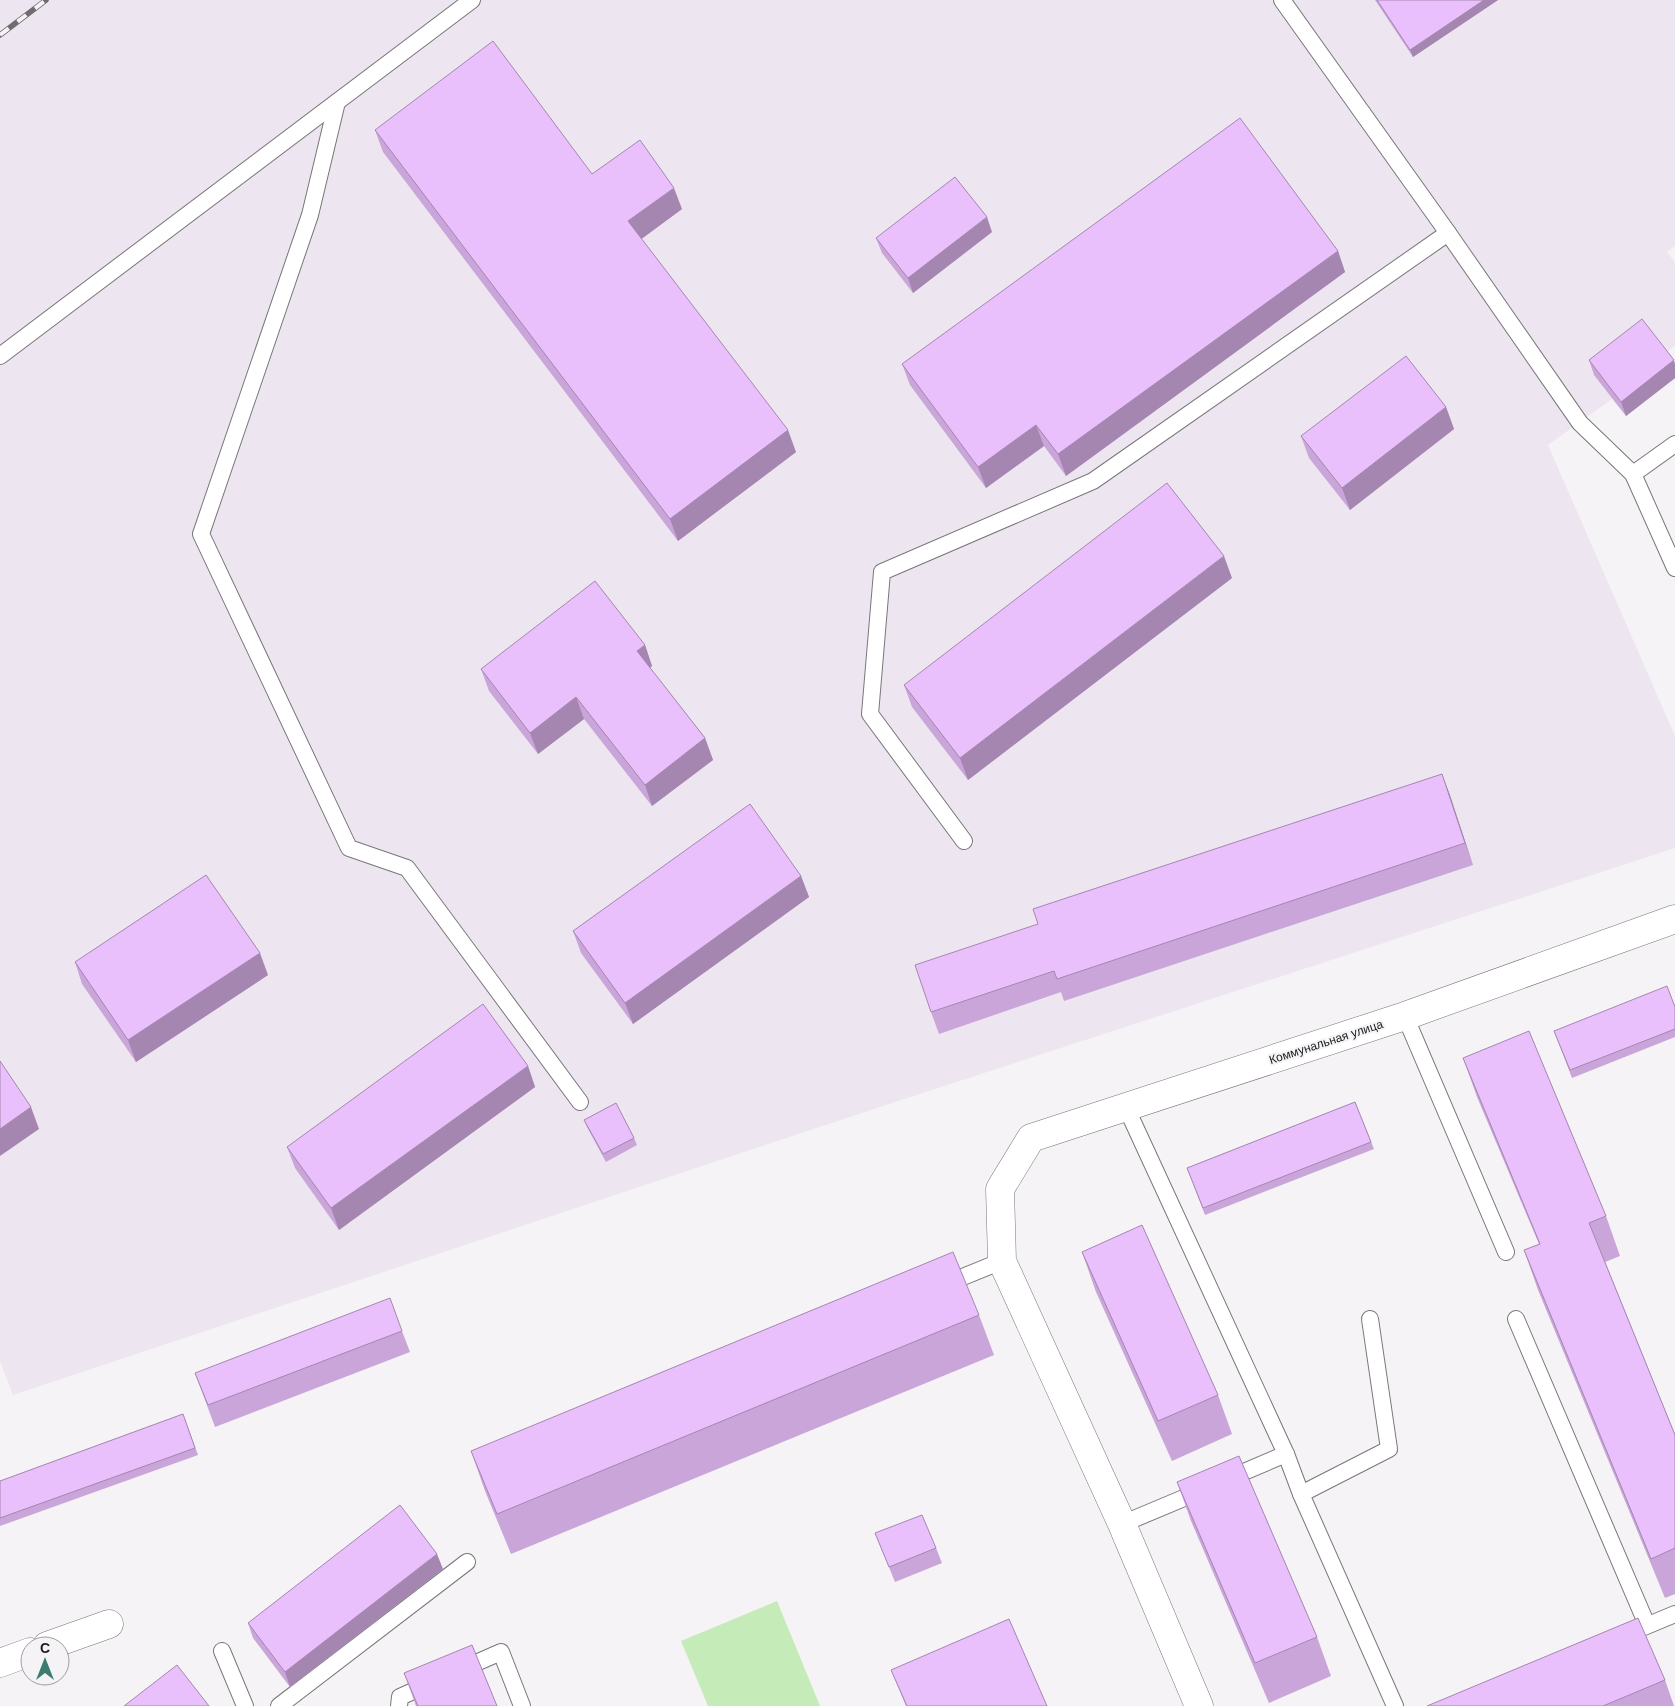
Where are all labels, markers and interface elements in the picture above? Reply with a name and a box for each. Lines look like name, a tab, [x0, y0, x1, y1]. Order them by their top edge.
street label: Коммунальная улица	[1267, 1017, 1385, 1067]
north arrow	[20, 1636, 70, 1686]
text: С	[40, 1640, 50, 1656]

